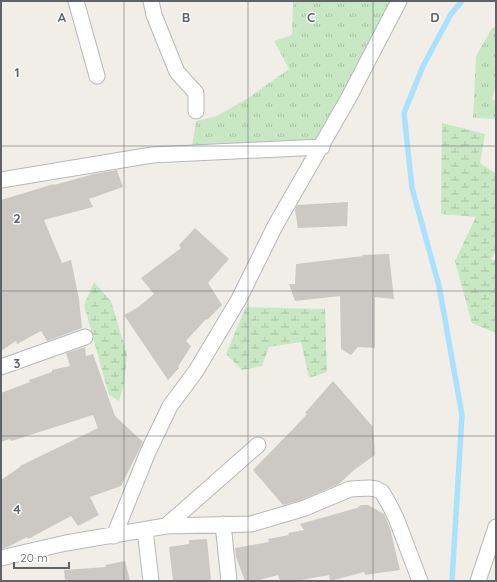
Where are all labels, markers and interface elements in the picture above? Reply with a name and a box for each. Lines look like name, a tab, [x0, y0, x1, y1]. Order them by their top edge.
text: A	[58, 9, 67, 25]
text: B	[182, 9, 190, 25]
text: C	[307, 9, 315, 25]
text: D	[430, 9, 440, 25]
text: 1	[14, 64, 20, 80]
text: 2	[13, 210, 21, 226]
text: 3	[14, 355, 21, 371]
text: 4	[13, 501, 21, 517]
scale bar	[14, 544, 69, 570]
text: 20 m	[20, 550, 48, 565]

